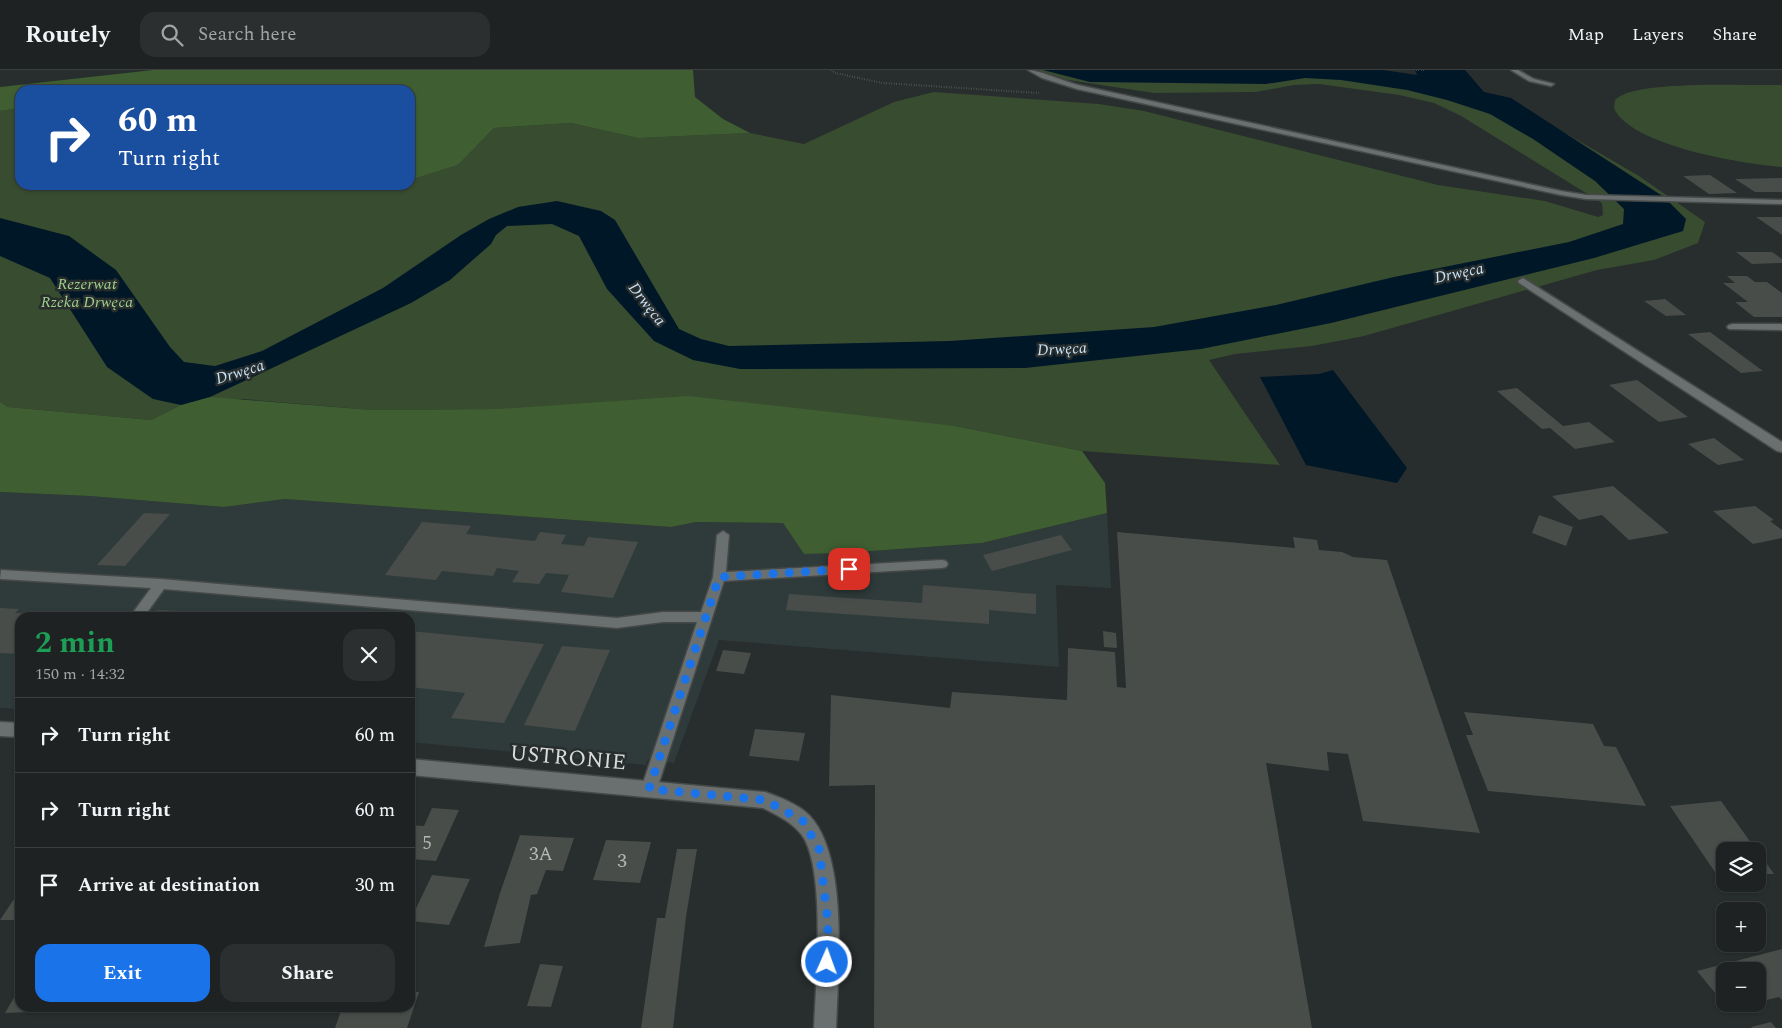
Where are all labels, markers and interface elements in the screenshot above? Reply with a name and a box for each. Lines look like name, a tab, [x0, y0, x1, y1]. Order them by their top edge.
search box	[140, 12, 490, 57]
text: Routely	[25, 17, 110, 53]
text: Search here	[198, 20, 296, 49]
icon: search	[158, 21, 186, 49]
text: Map	[1568, 21, 1604, 48]
text: Layers	[1632, 21, 1684, 48]
text: Share	[1712, 21, 1757, 48]
text: 60 m	[118, 94, 198, 147]
icon: right	[35, 105, 100, 170]
text: Turn right	[118, 142, 220, 175]
water label: Drwęca	[1432, 256, 1486, 290]
park label: Rezerwat Rzeka Drwęca	[41, 272, 133, 314]
water label: Drwęca	[622, 277, 672, 331]
water label: Drwęca	[1036, 336, 1088, 362]
water label: Drwęca	[213, 353, 267, 391]
pin	[828, 548, 870, 590]
icon: arrive	[835, 555, 863, 583]
text: 2 min	[35, 620, 115, 666]
button: close	[343, 629, 395, 681]
text: 150 m · 14:32	[35, 662, 125, 686]
icon: right	[35, 721, 63, 749]
text: Turn right	[78, 721, 171, 750]
text: 60 m	[355, 721, 395, 750]
street label: USTRONIE	[508, 736, 628, 780]
icon: right	[35, 796, 63, 824]
text: Turn right	[78, 796, 171, 825]
text: 60 m	[355, 796, 395, 825]
house number: 5	[422, 829, 432, 858]
house number: 3A	[529, 840, 553, 869]
map controls	[1716, 842, 1766, 1012]
button: layers	[1716, 842, 1766, 892]
house number: 3	[617, 847, 627, 876]
icon: arrive	[35, 871, 63, 899]
text: Arrive at destination	[78, 871, 260, 900]
text: 30 m	[355, 871, 395, 900]
button: +	[1716, 902, 1766, 952]
position arrow	[800, 935, 852, 987]
button: Exit	[35, 944, 210, 1002]
button: Share	[220, 944, 395, 1002]
button: −	[1716, 962, 1766, 1012]

